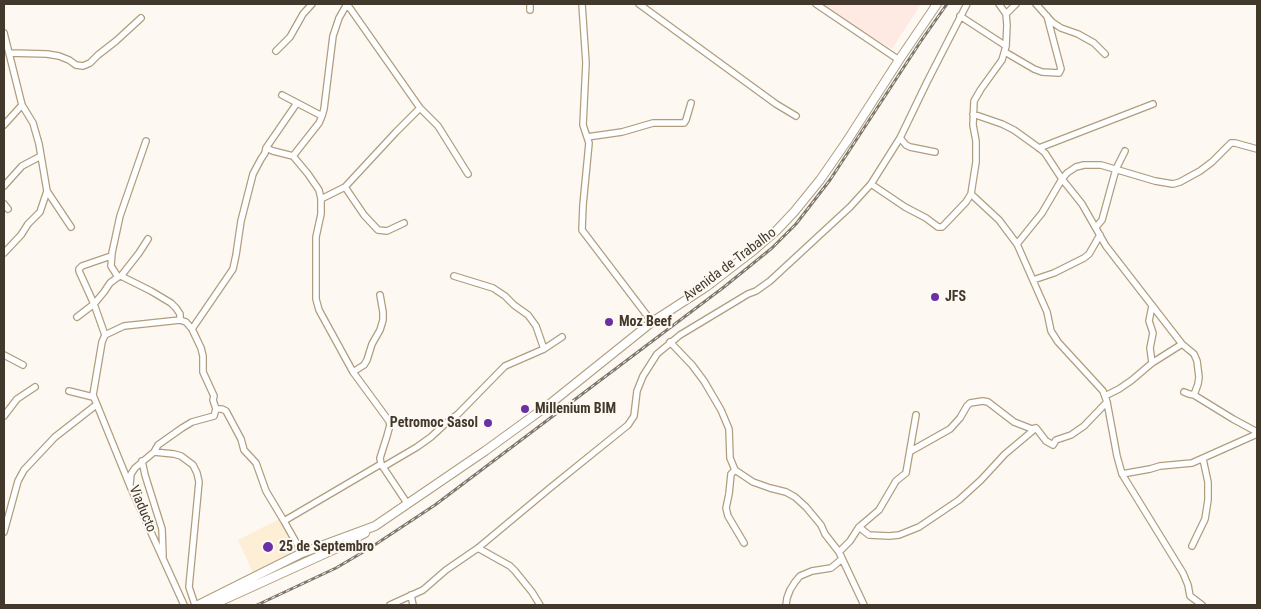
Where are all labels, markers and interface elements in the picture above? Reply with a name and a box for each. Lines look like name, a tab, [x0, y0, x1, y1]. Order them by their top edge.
street label: Avenida de Trabalho	[680, 225, 780, 305]
place label: JFS	[945, 289, 966, 305]
marker: JFS	[929, 291, 941, 303]
place label: Moz Beef	[619, 314, 672, 330]
marker: Moz Beef	[603, 316, 615, 328]
place label: Millenium BIM	[535, 401, 616, 417]
marker: Millenium BIM	[519, 403, 531, 415]
place label: Petromoc Sasol	[390, 415, 478, 431]
marker: Petromoc Sasol	[482, 417, 494, 429]
street label: Viaducto	[125, 483, 159, 535]
place label: 25 de Septembro	[279, 539, 374, 555]
marker: 25 de Septembro	[261, 540, 275, 554]

